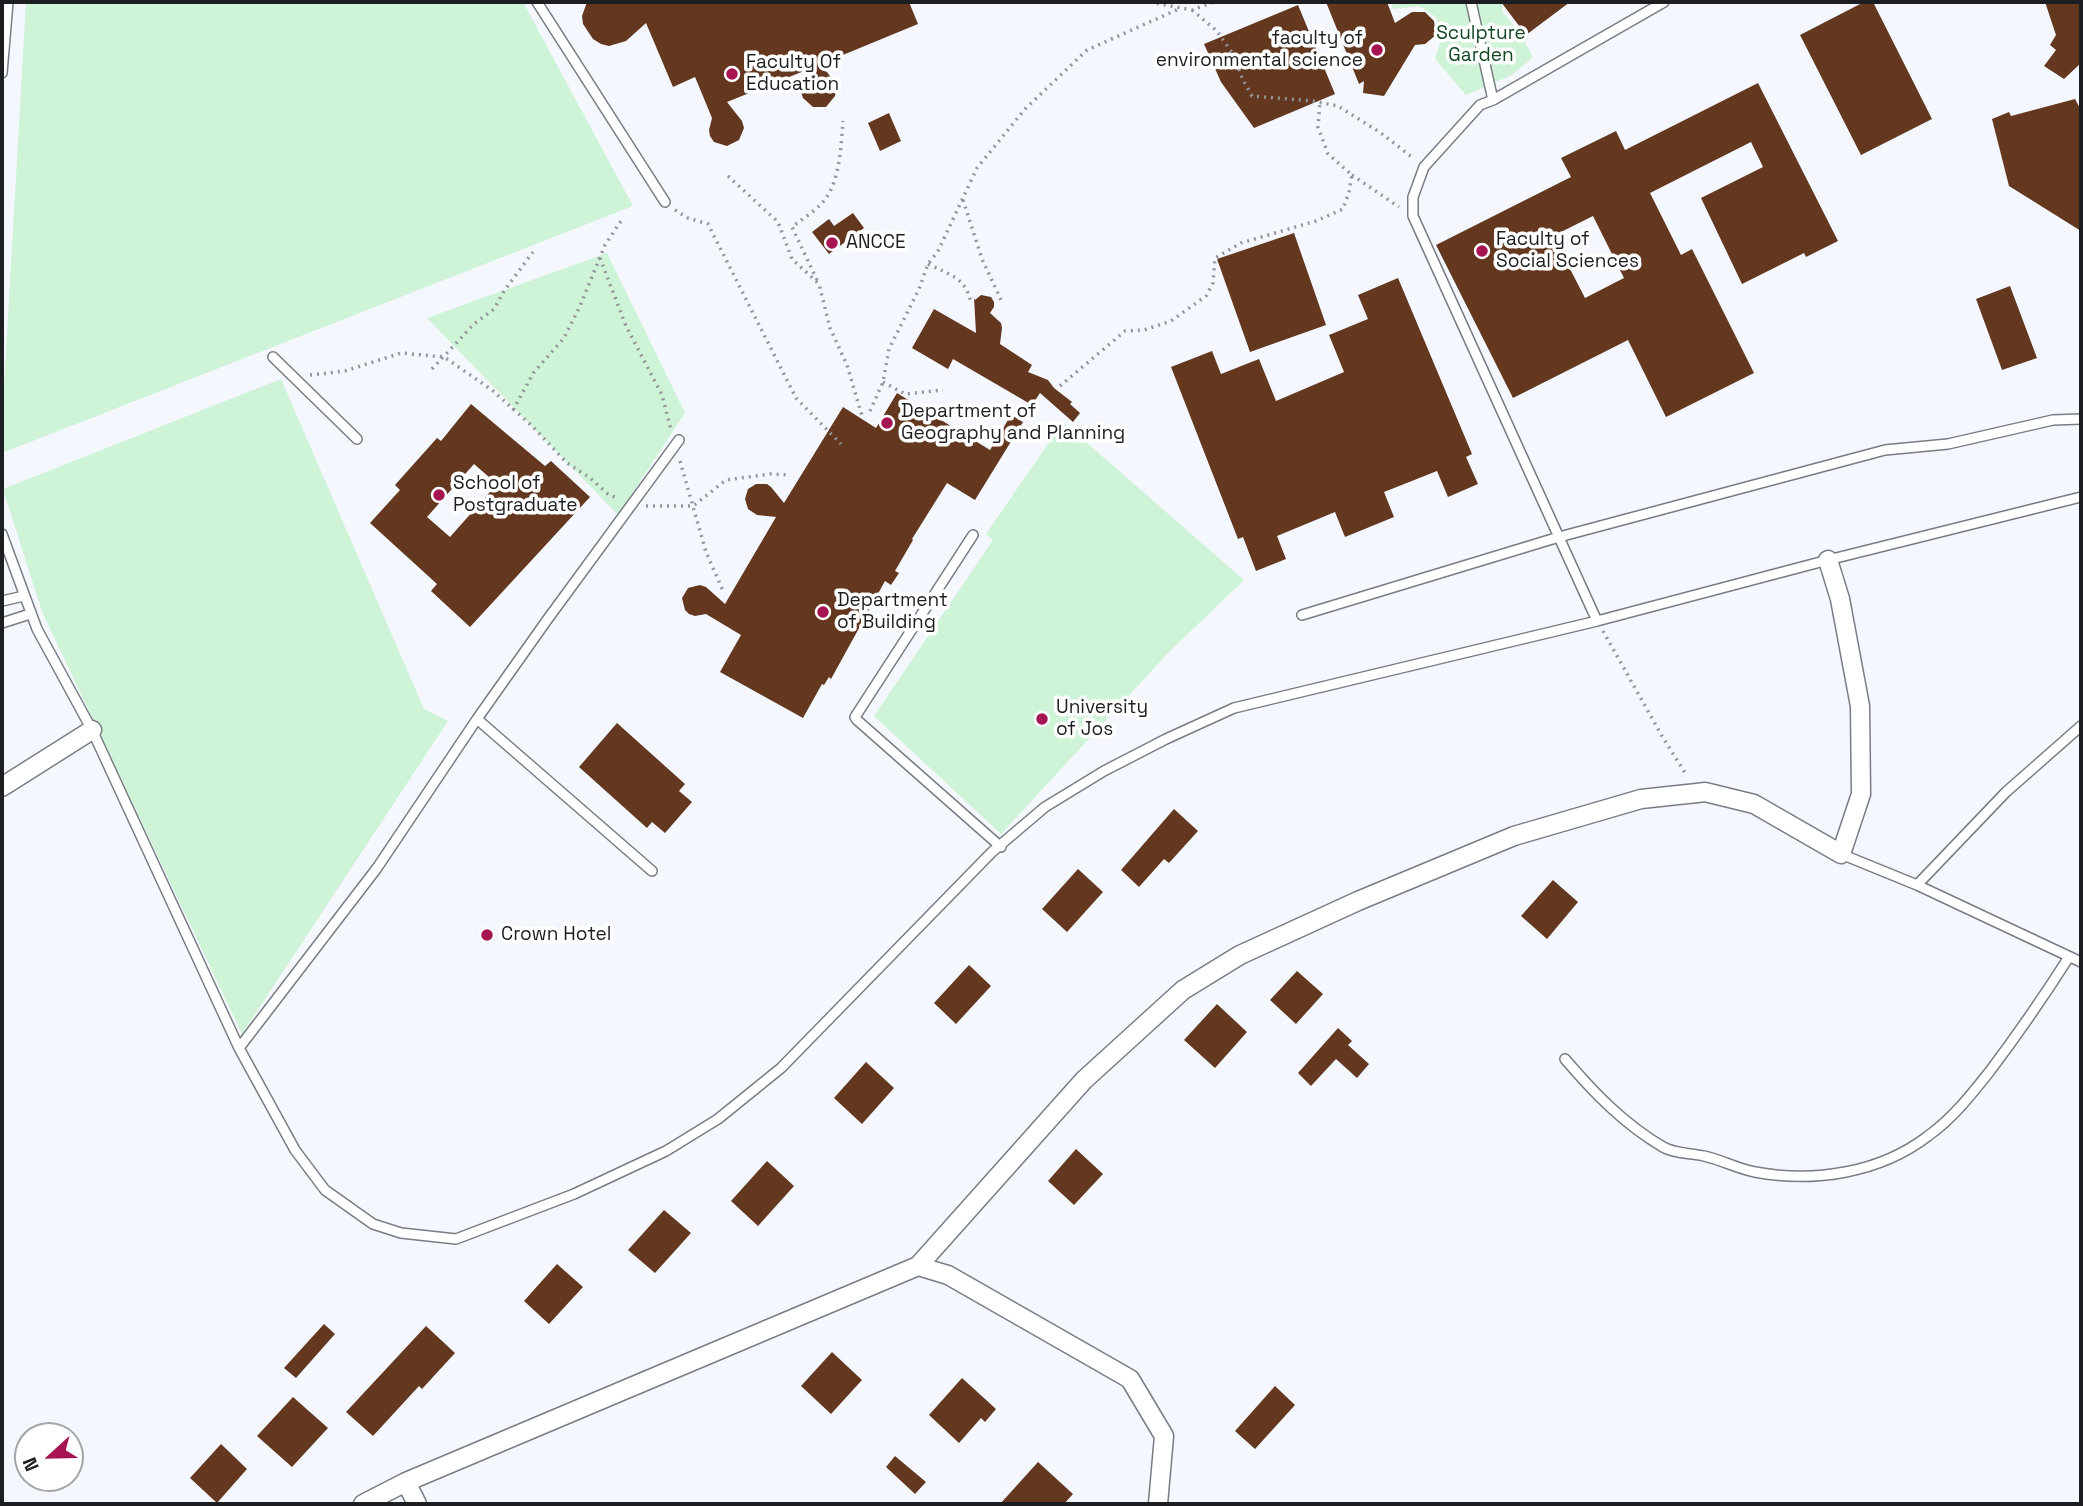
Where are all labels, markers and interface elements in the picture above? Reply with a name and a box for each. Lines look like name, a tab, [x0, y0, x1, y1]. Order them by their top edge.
park label: Sculpture Garden	[1436, 23, 1526, 67]
place label: faculty of environmental science	[1156, 28, 1363, 72]
marker: faculty of environmental science	[1369, 42, 1385, 58]
place label: Faculty Of Education	[746, 52, 841, 96]
marker: Faculty Of Education	[724, 66, 740, 82]
place label: Faculty of Social Sciences	[1496, 229, 1639, 273]
place label: ANCCE	[846, 232, 906, 254]
marker: ANCCE	[824, 235, 840, 251]
marker: Faculty of Social Sciences	[1474, 243, 1490, 259]
place label: Department of Geography and Planning	[901, 401, 1125, 445]
marker: Department of Geography and Planning	[879, 415, 895, 431]
place label: School of Postgraduate	[453, 473, 578, 517]
marker: School of Postgraduate	[431, 487, 447, 503]
place label: Department of Building	[837, 590, 948, 634]
marker: Department of Building	[815, 604, 831, 620]
place label: University of Jos	[1056, 697, 1148, 741]
marker: University of Jos	[1034, 711, 1050, 727]
place label: Crown Hotel	[501, 924, 611, 946]
marker: Crown Hotel	[479, 927, 495, 943]
north arrow	[14, 1422, 84, 1492]
text: N	[17, 1454, 45, 1475]

